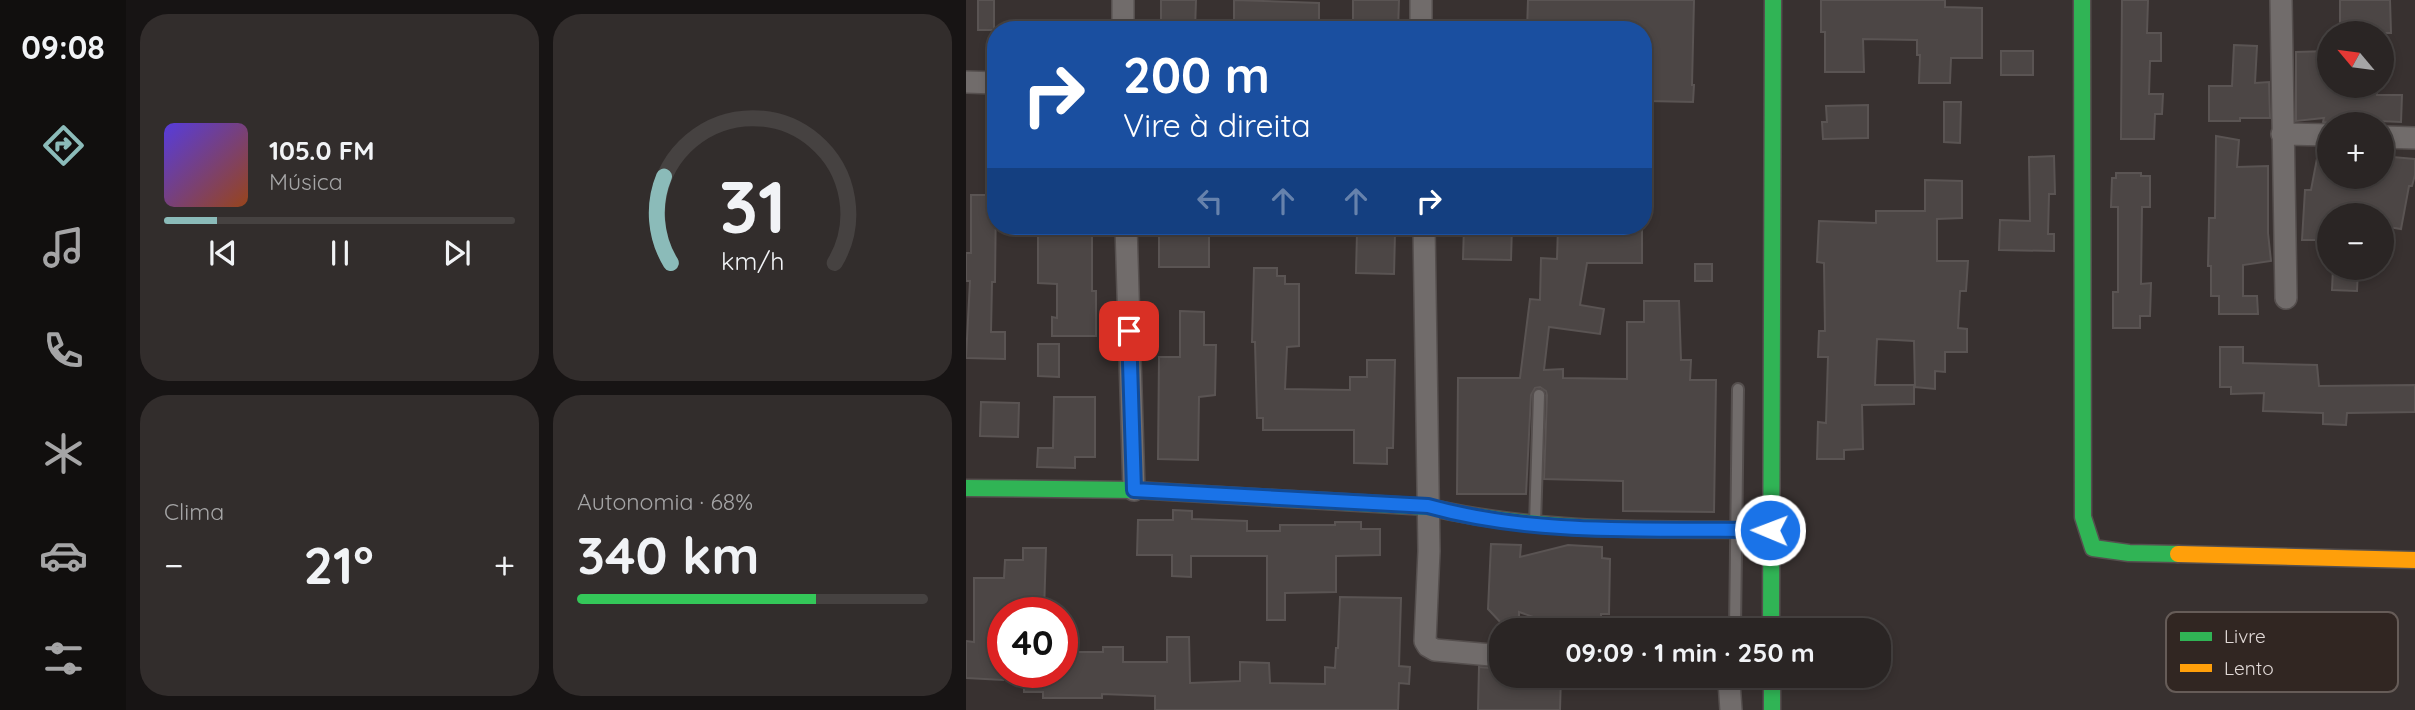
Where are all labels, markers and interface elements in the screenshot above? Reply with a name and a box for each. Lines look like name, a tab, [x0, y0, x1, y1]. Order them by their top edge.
north arrow	[2317, 21, 2394, 98]
map controls	[2317, 21, 2394, 280]
text: 09:08	[21, 27, 105, 67]
text: 200 m	[1123, 44, 1270, 105]
icon: right	[1008, 49, 1099, 140]
text: Vire à direita	[1123, 105, 1311, 145]
button: +	[2317, 112, 2394, 189]
icon: directions	[39, 121, 88, 170]
text: 105.0 FM	[269, 134, 375, 167]
text: 31	[719, 161, 786, 252]
text: Música	[269, 167, 343, 196]
icon: left	[1191, 182, 1229, 220]
icon: ahead	[1264, 182, 1302, 220]
icon: ahead	[1337, 182, 1375, 220]
icon: right	[1410, 182, 1448, 220]
button: −	[2317, 203, 2394, 280]
icon: music	[39, 223, 88, 272]
icon: previous	[204, 234, 242, 272]
icon: pause	[321, 234, 359, 272]
icon: next	[438, 234, 476, 272]
text: km/h	[721, 245, 784, 276]
pin	[1099, 301, 1159, 361]
icon: arrive	[1110, 312, 1148, 350]
icon: phone	[39, 326, 88, 375]
icon: climate	[39, 429, 88, 478]
text: Autonomia · 68%	[577, 487, 753, 516]
position arrow	[1733, 493, 1807, 567]
text: Clima	[164, 497, 224, 526]
text: 340 km	[577, 522, 760, 587]
icon: car	[39, 531, 88, 580]
text: 21°	[304, 532, 374, 597]
text: −	[164, 541, 184, 589]
text: +	[494, 541, 515, 589]
speed limit sign: 40	[987, 597, 1078, 688]
legend	[2166, 612, 2398, 692]
text: Livre	[2224, 624, 2266, 648]
icon: filters	[39, 634, 88, 683]
text: 09:09 · 1 min · 250 m	[1565, 636, 1815, 669]
text: Lento	[2224, 656, 2274, 680]

